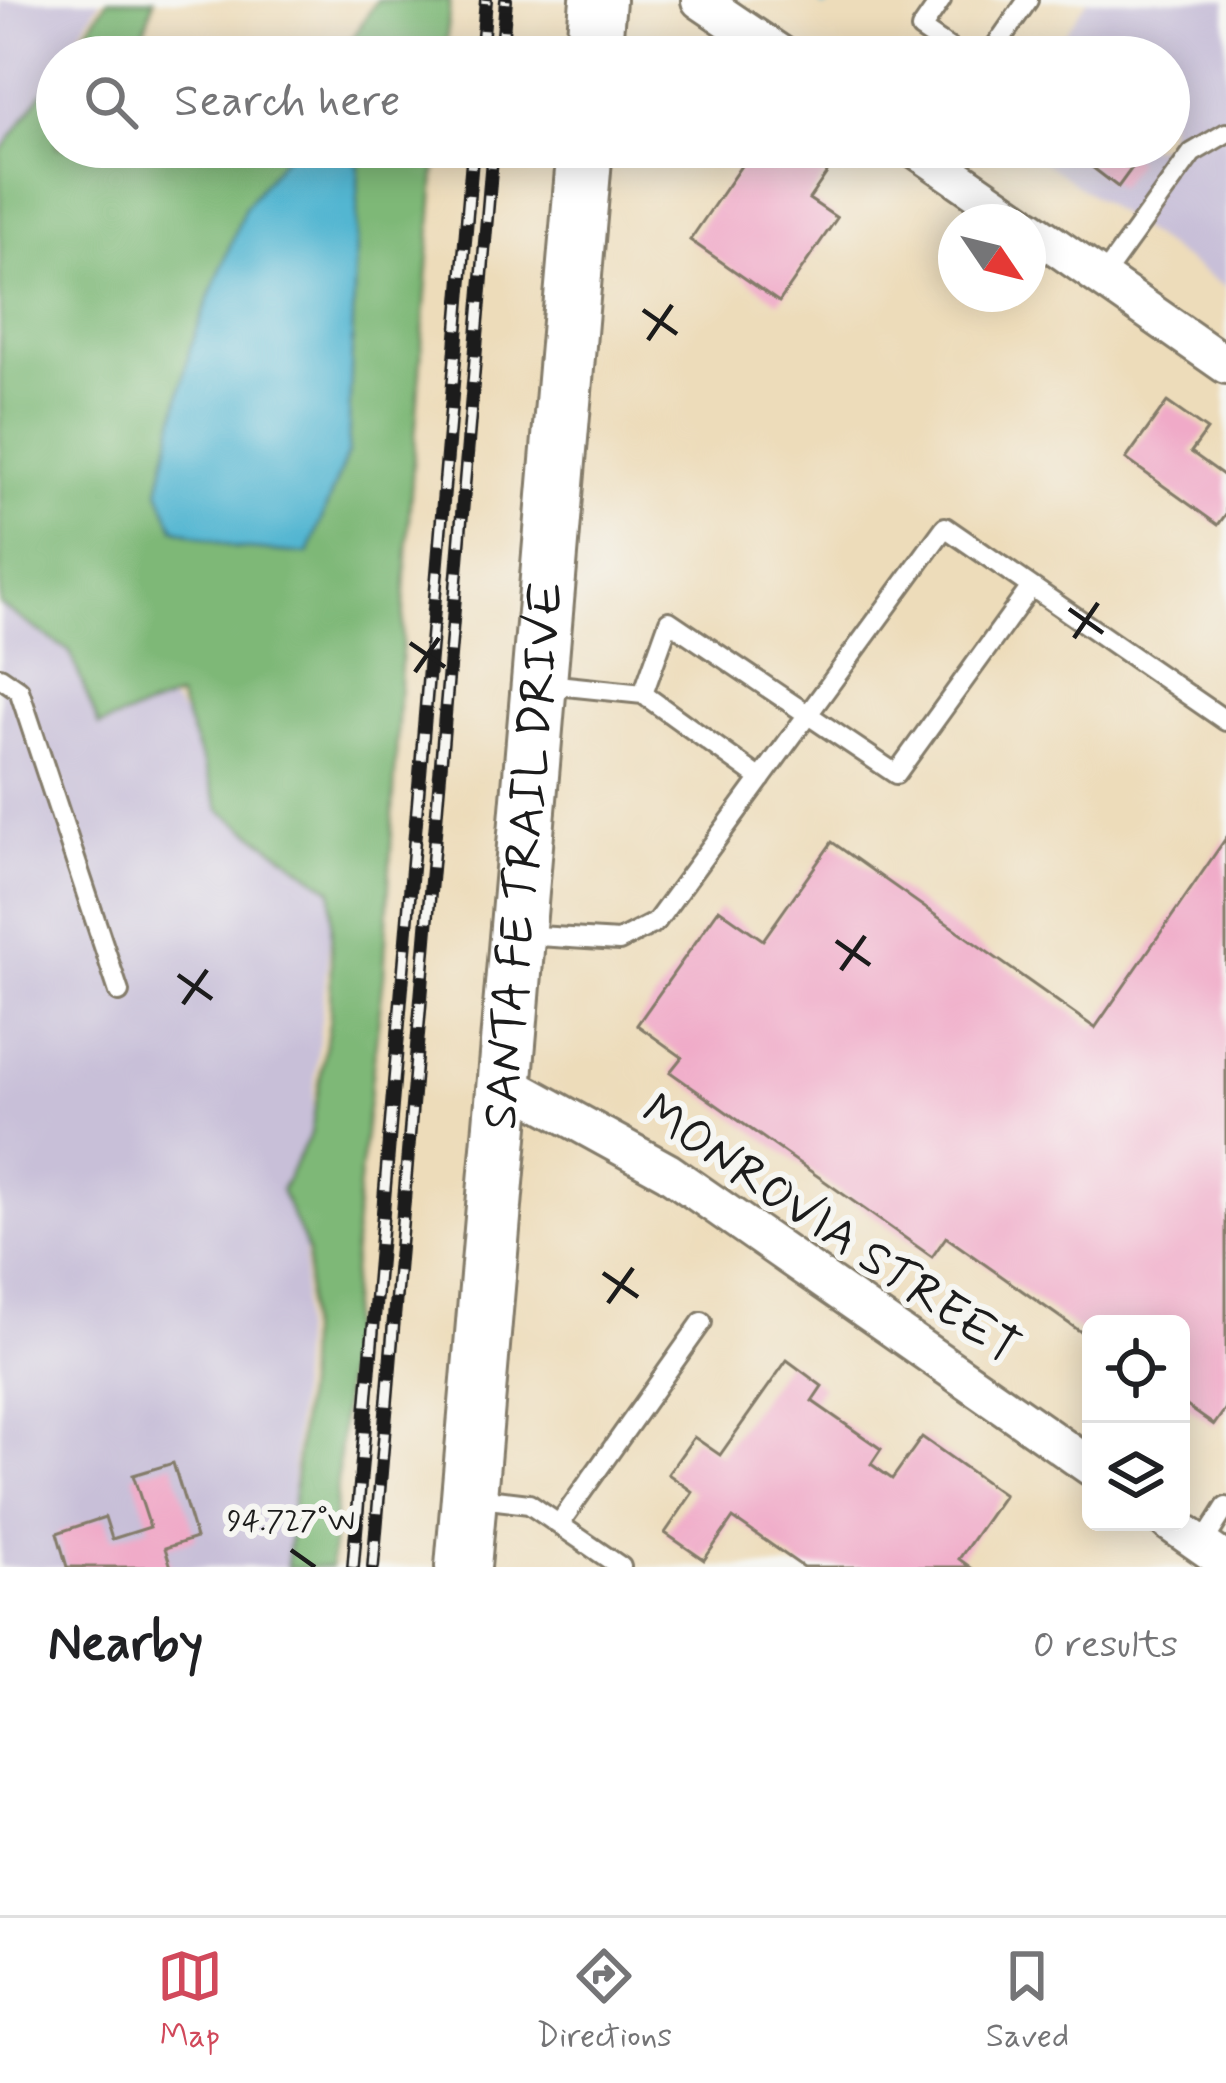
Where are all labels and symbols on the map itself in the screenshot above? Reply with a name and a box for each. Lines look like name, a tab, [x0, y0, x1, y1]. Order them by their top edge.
north arrow	[938, 204, 1046, 312]
street label: SANTA FE TRAIL DRIVE	[469, 579, 579, 1132]
street label: MONROVIA STREET	[629, 1080, 1031, 1380]
text: 94.727°W	[227, 1502, 355, 1541]

